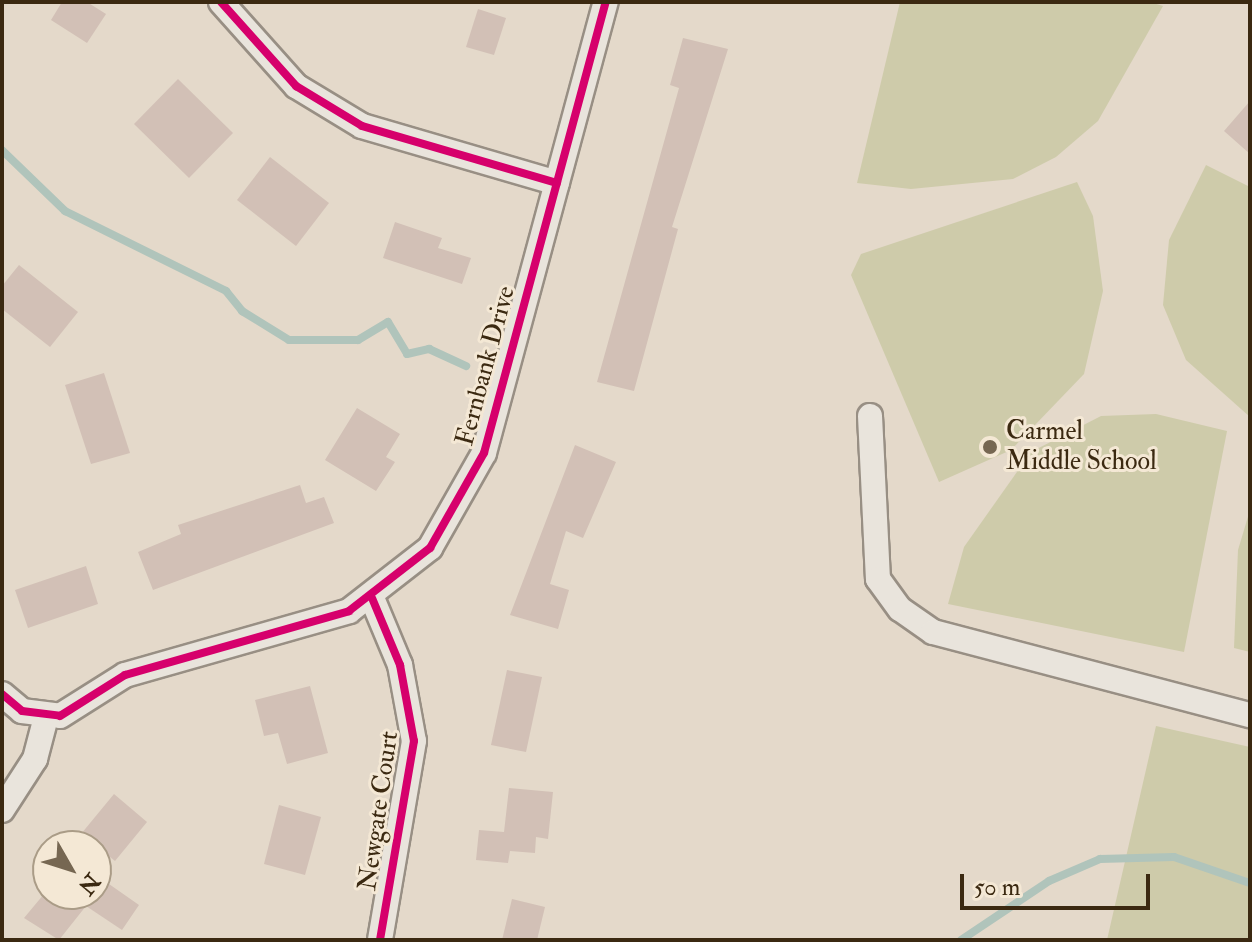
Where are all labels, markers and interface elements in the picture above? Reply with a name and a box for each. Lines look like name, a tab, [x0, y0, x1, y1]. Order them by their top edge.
street label: Fernbank Drive	[450, 283, 522, 449]
place label: Carmel Middle School	[1006, 416, 1157, 478]
marker: Carmel Middle School	[981, 438, 999, 456]
street label: Newgate Court	[352, 729, 406, 893]
north arrow	[32, 830, 112, 910]
scale bar	[964, 858, 1154, 908]
text: N	[72, 867, 106, 900]
text: 50 m	[974, 872, 1020, 903]

